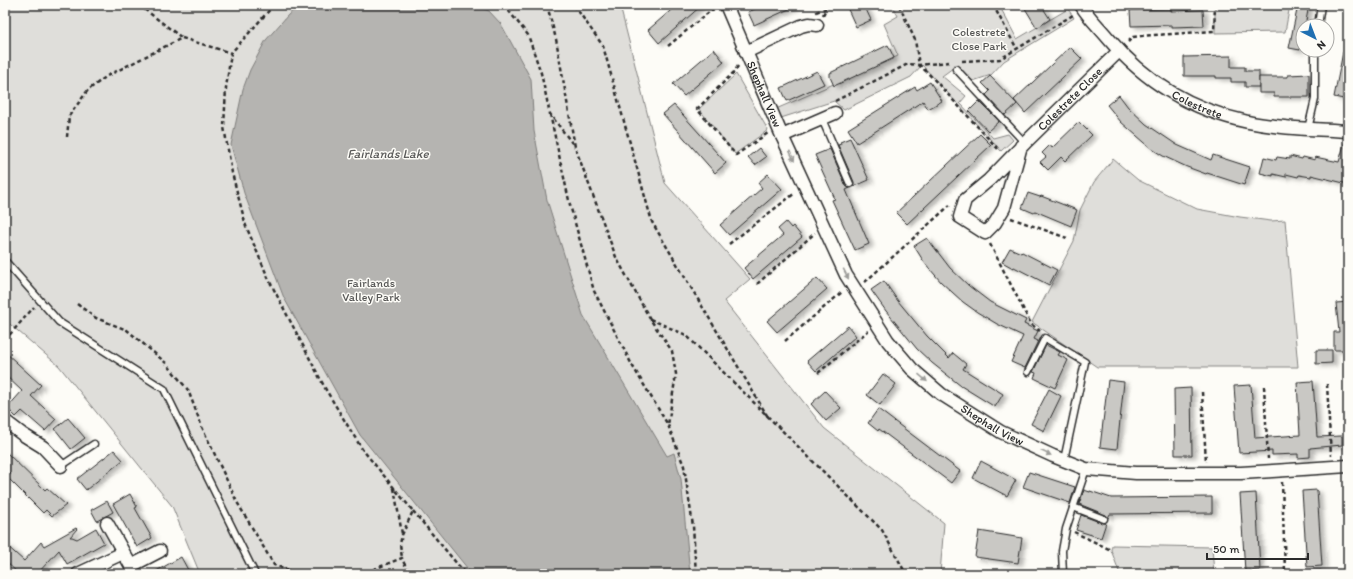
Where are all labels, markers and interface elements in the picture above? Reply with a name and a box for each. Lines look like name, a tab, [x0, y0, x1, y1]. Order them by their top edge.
north arrow	[1295, 18, 1335, 58]
park label: Colestrete Close Park	[951, 25, 1007, 53]
text: N	[1314, 38, 1328, 52]
street label: Shephall View	[744, 59, 784, 129]
street label: Colestrete Close	[1035, 64, 1105, 134]
street label: Colestrete	[1169, 87, 1224, 122]
water label: Fairlands Lake	[347, 146, 430, 161]
one-way arrow	[789, 151, 795, 162]
one-way arrow	[843, 268, 850, 280]
park label: Fairlands Valley Park	[342, 276, 400, 304]
one-way arrow	[918, 374, 928, 383]
street label: Shephall View	[958, 401, 1026, 449]
one-way arrow	[1040, 450, 1051, 456]
scale bar	[1207, 535, 1308, 561]
text: 50 m	[1213, 542, 1239, 556]

